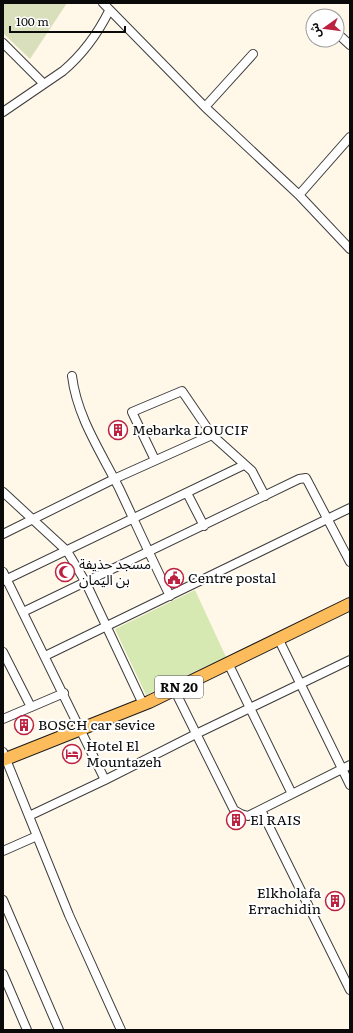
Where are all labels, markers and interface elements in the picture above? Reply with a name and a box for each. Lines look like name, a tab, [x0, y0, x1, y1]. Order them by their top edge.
scale bar	[10, 8, 125, 34]
north arrow	[305, 8, 345, 48]
text: 100 m	[16, 12, 49, 30]
text: ش	[305, 21, 324, 40]
building icon: Mebarka LOUCIF	[107, 419, 129, 441]
place label: Mebarka LOUCIF	[132, 419, 249, 439]
place label: مسجد حذيفة بن اليمان	[79, 553, 151, 589]
mosque icon: مسجد حذيفة بن اليمان	[54, 561, 76, 583]
public building icon: Centre postal	[163, 567, 185, 589]
place label: Centre postal	[188, 567, 277, 587]
road number: RN 20	[155, 676, 203, 698]
building icon: BOSCH car sevice	[13, 714, 35, 736]
place label: BOSCH car sevice	[38, 714, 155, 734]
place label: Hotel El Mountazeh	[86, 735, 162, 771]
hotel icon: Hotel El Mountazeh	[61, 743, 83, 765]
building icon: El RAIS	[225, 809, 247, 831]
place label: El RAIS	[250, 809, 301, 829]
place label: Elkholafa Errachidin	[248, 882, 321, 918]
building icon: Elkholafa Errachidin	[324, 890, 346, 912]

